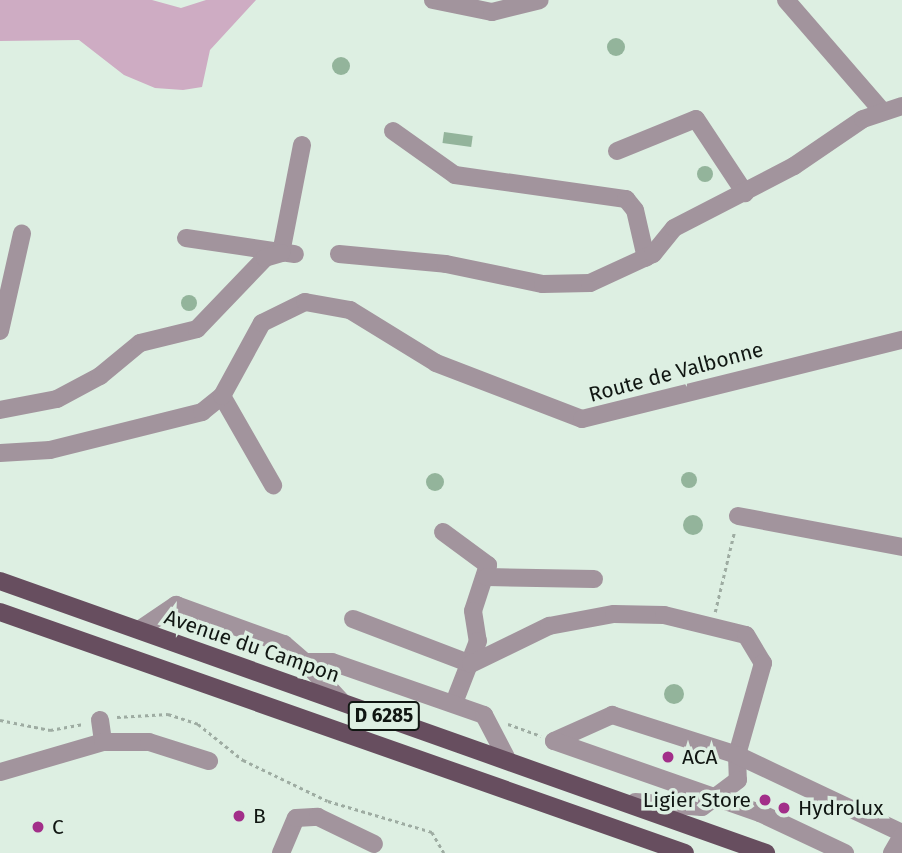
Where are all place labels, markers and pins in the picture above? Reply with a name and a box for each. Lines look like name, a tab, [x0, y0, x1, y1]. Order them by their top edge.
place label: ACA	[682, 744, 718, 770]
marker: ACA	[660, 749, 676, 765]
place label: Ligier Store	[643, 787, 751, 813]
marker: Ligier Store	[757, 792, 773, 808]
place label: Hydrolux	[798, 795, 883, 821]
marker: Hydrolux	[776, 800, 792, 816]
place label: B	[253, 803, 266, 829]
marker: B	[231, 808, 247, 824]
place label: C	[52, 814, 64, 840]
marker: C	[30, 819, 46, 835]

